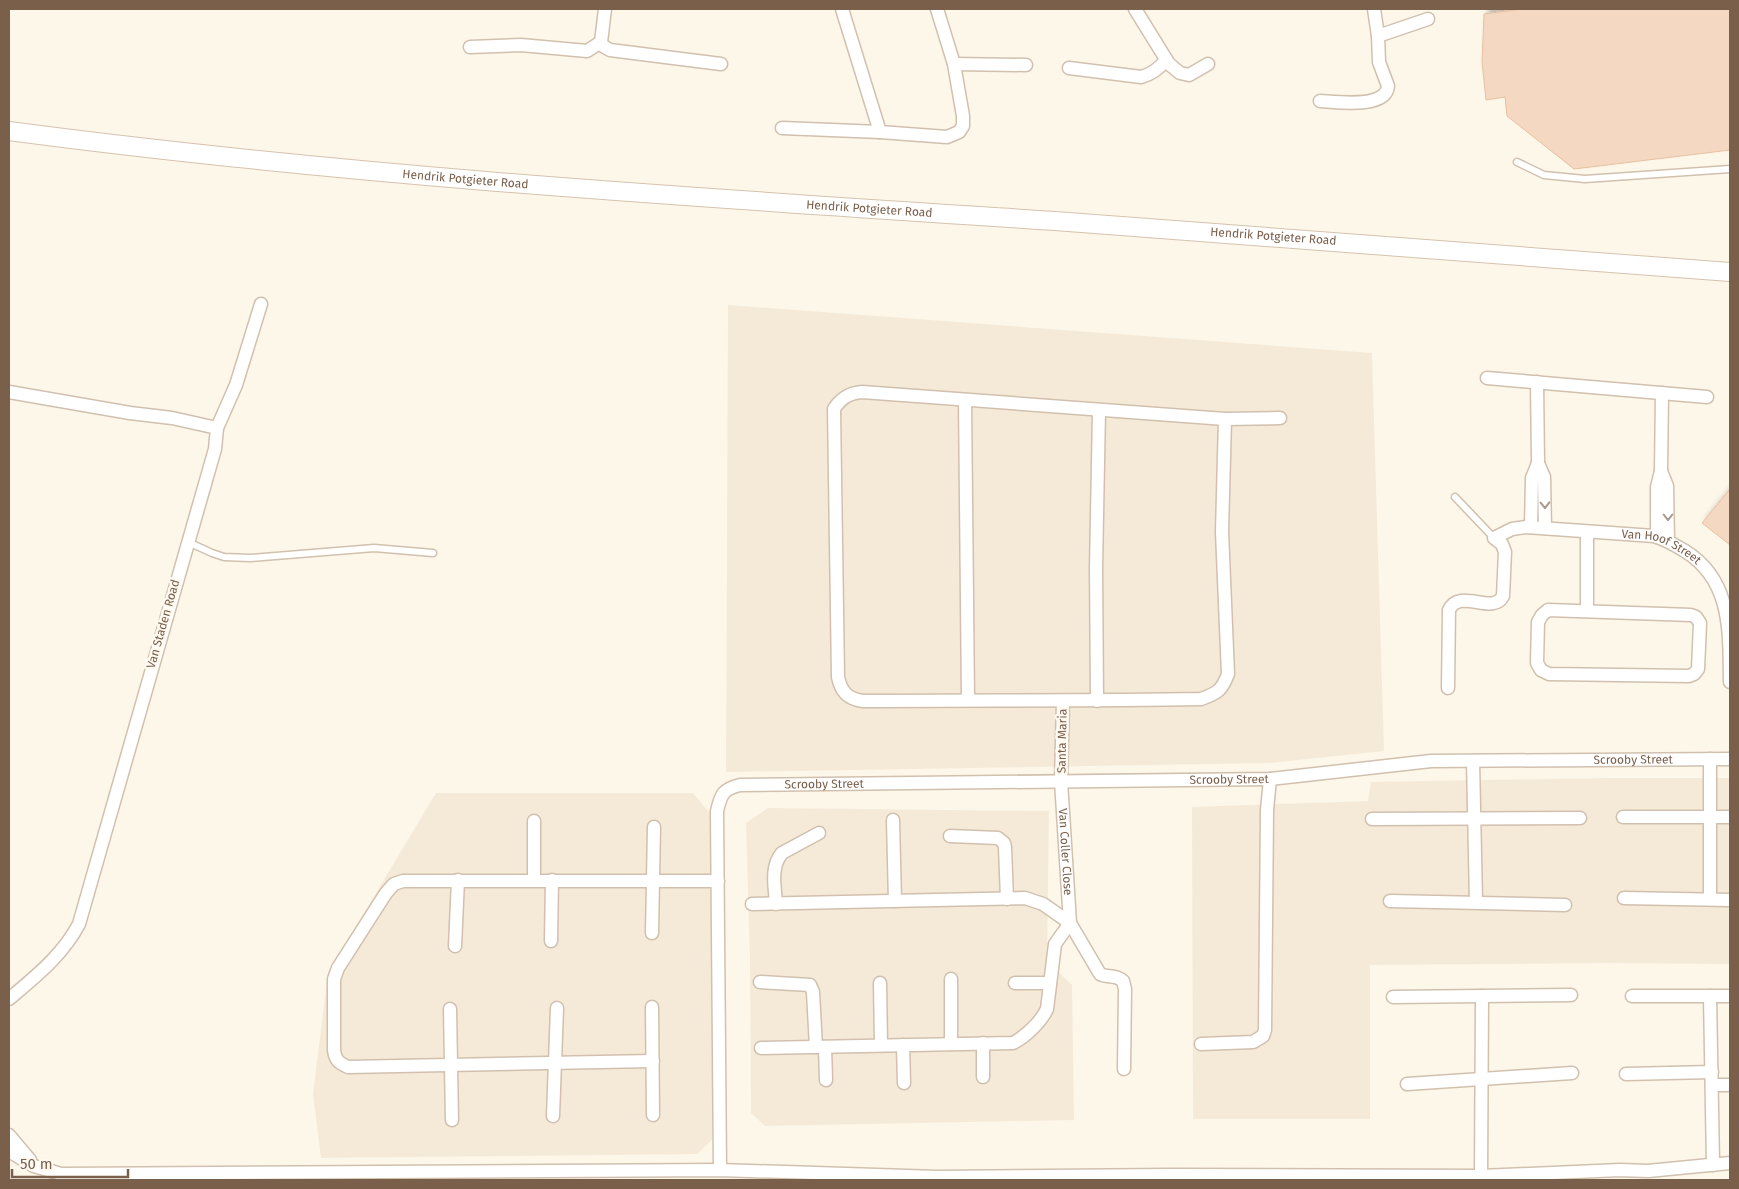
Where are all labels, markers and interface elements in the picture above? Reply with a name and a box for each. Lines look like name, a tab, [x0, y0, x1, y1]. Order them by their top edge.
street label: Hendrik Potgieter Road	[402, 167, 529, 191]
street label: Hendrik Potgieter Road	[806, 198, 933, 220]
street label: Hendrik Potgieter Road	[1210, 225, 1337, 248]
one-way arrow	[1540, 502, 1550, 510]
one-way arrow	[1663, 514, 1673, 522]
street label: Van Hoof Street	[1621, 527, 1705, 568]
street label: Van Staden Road	[144, 578, 182, 670]
street label: Santa Maria	[1054, 709, 1070, 773]
street label: Scrooby Street	[1593, 752, 1674, 767]
street label: Scrooby Street	[1189, 772, 1270, 787]
street label: Scrooby Street	[784, 777, 865, 791]
street label: Van Coller Close	[1056, 808, 1075, 896]
scale bar	[12, 1146, 129, 1178]
text: 50 m	[20, 1155, 53, 1173]

